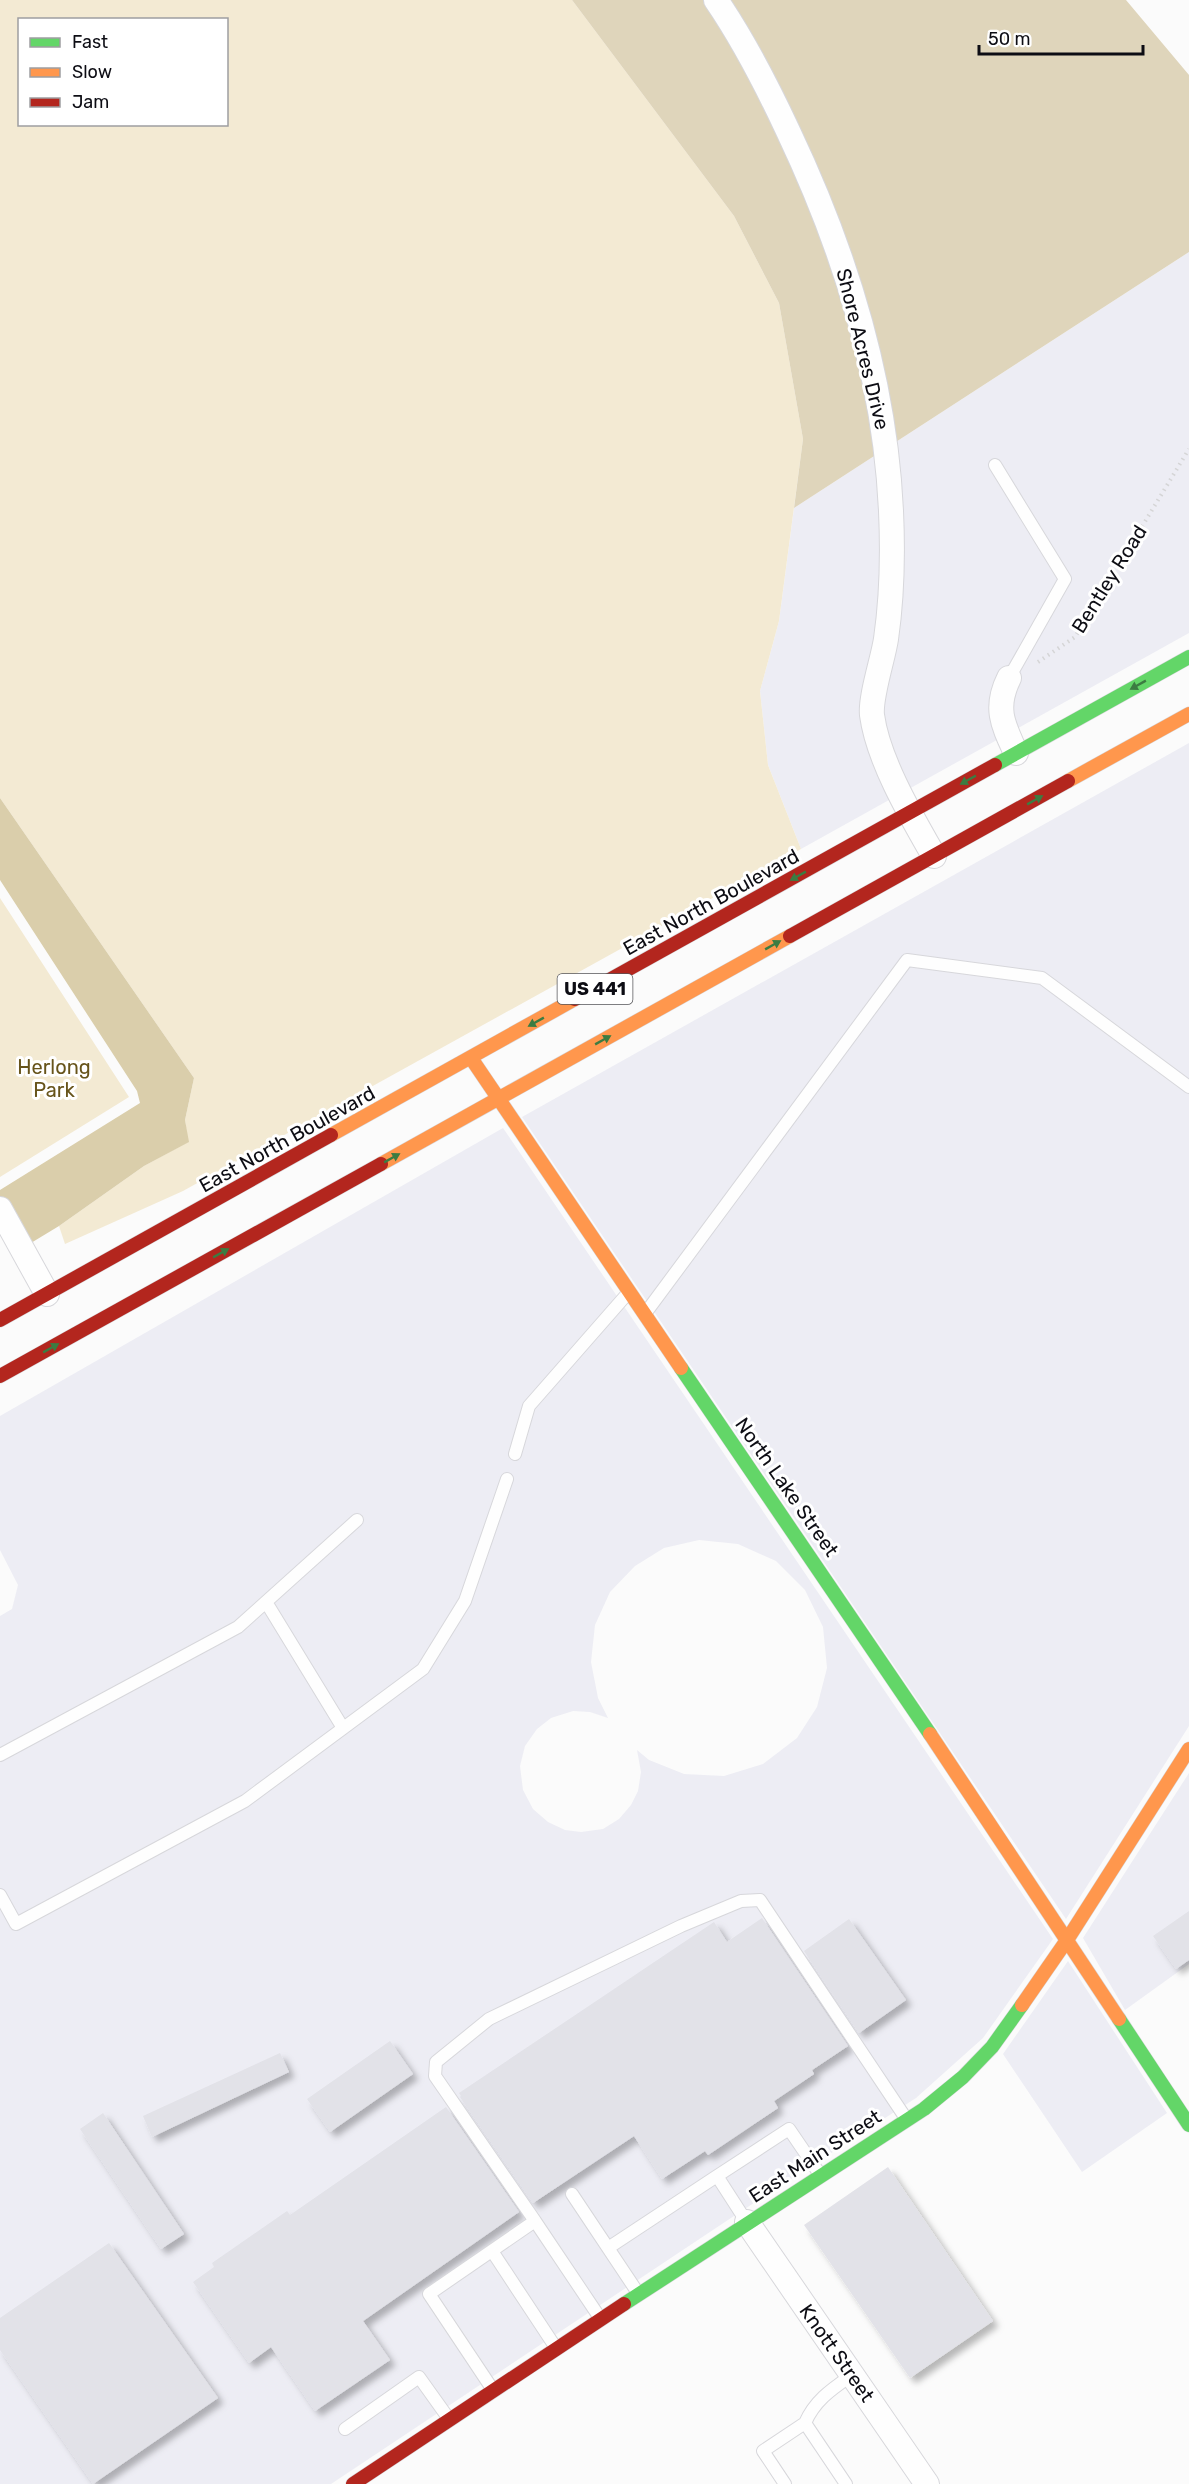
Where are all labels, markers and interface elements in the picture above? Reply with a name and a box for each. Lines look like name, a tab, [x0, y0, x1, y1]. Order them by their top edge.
legend	[18, 18, 228, 126]
scale bar	[979, 18, 1142, 56]
text: 50 m	[988, 28, 1031, 50]
text: Fast	[72, 31, 108, 53]
text: Slow	[72, 61, 112, 83]
text: Jam	[72, 91, 109, 113]
street label: Shore Acres Drive	[831, 266, 895, 432]
street label: Bentley Road	[1066, 521, 1152, 637]
one-way arrow	[1129, 680, 1146, 690]
one-way arrow	[959, 775, 976, 785]
one-way arrow	[1027, 795, 1044, 805]
street label: East North Boulevard	[619, 844, 803, 960]
one-way arrow	[789, 870, 806, 880]
one-way arrow	[765, 940, 781, 951]
road number: US 441	[558, 974, 632, 1004]
one-way arrow	[527, 1017, 544, 1027]
one-way arrow	[594, 1035, 611, 1045]
park label: Herlong Park	[17, 1055, 91, 1102]
street label: East North Boulevard	[195, 1081, 379, 1197]
one-way arrow	[384, 1153, 401, 1163]
one-way arrow	[213, 1248, 230, 1258]
one-way arrow	[43, 1343, 60, 1353]
street label: North Lake Street	[730, 1413, 844, 1561]
street label: East Main Street	[744, 2104, 886, 2208]
street label: Knott Street	[795, 2299, 880, 2407]

